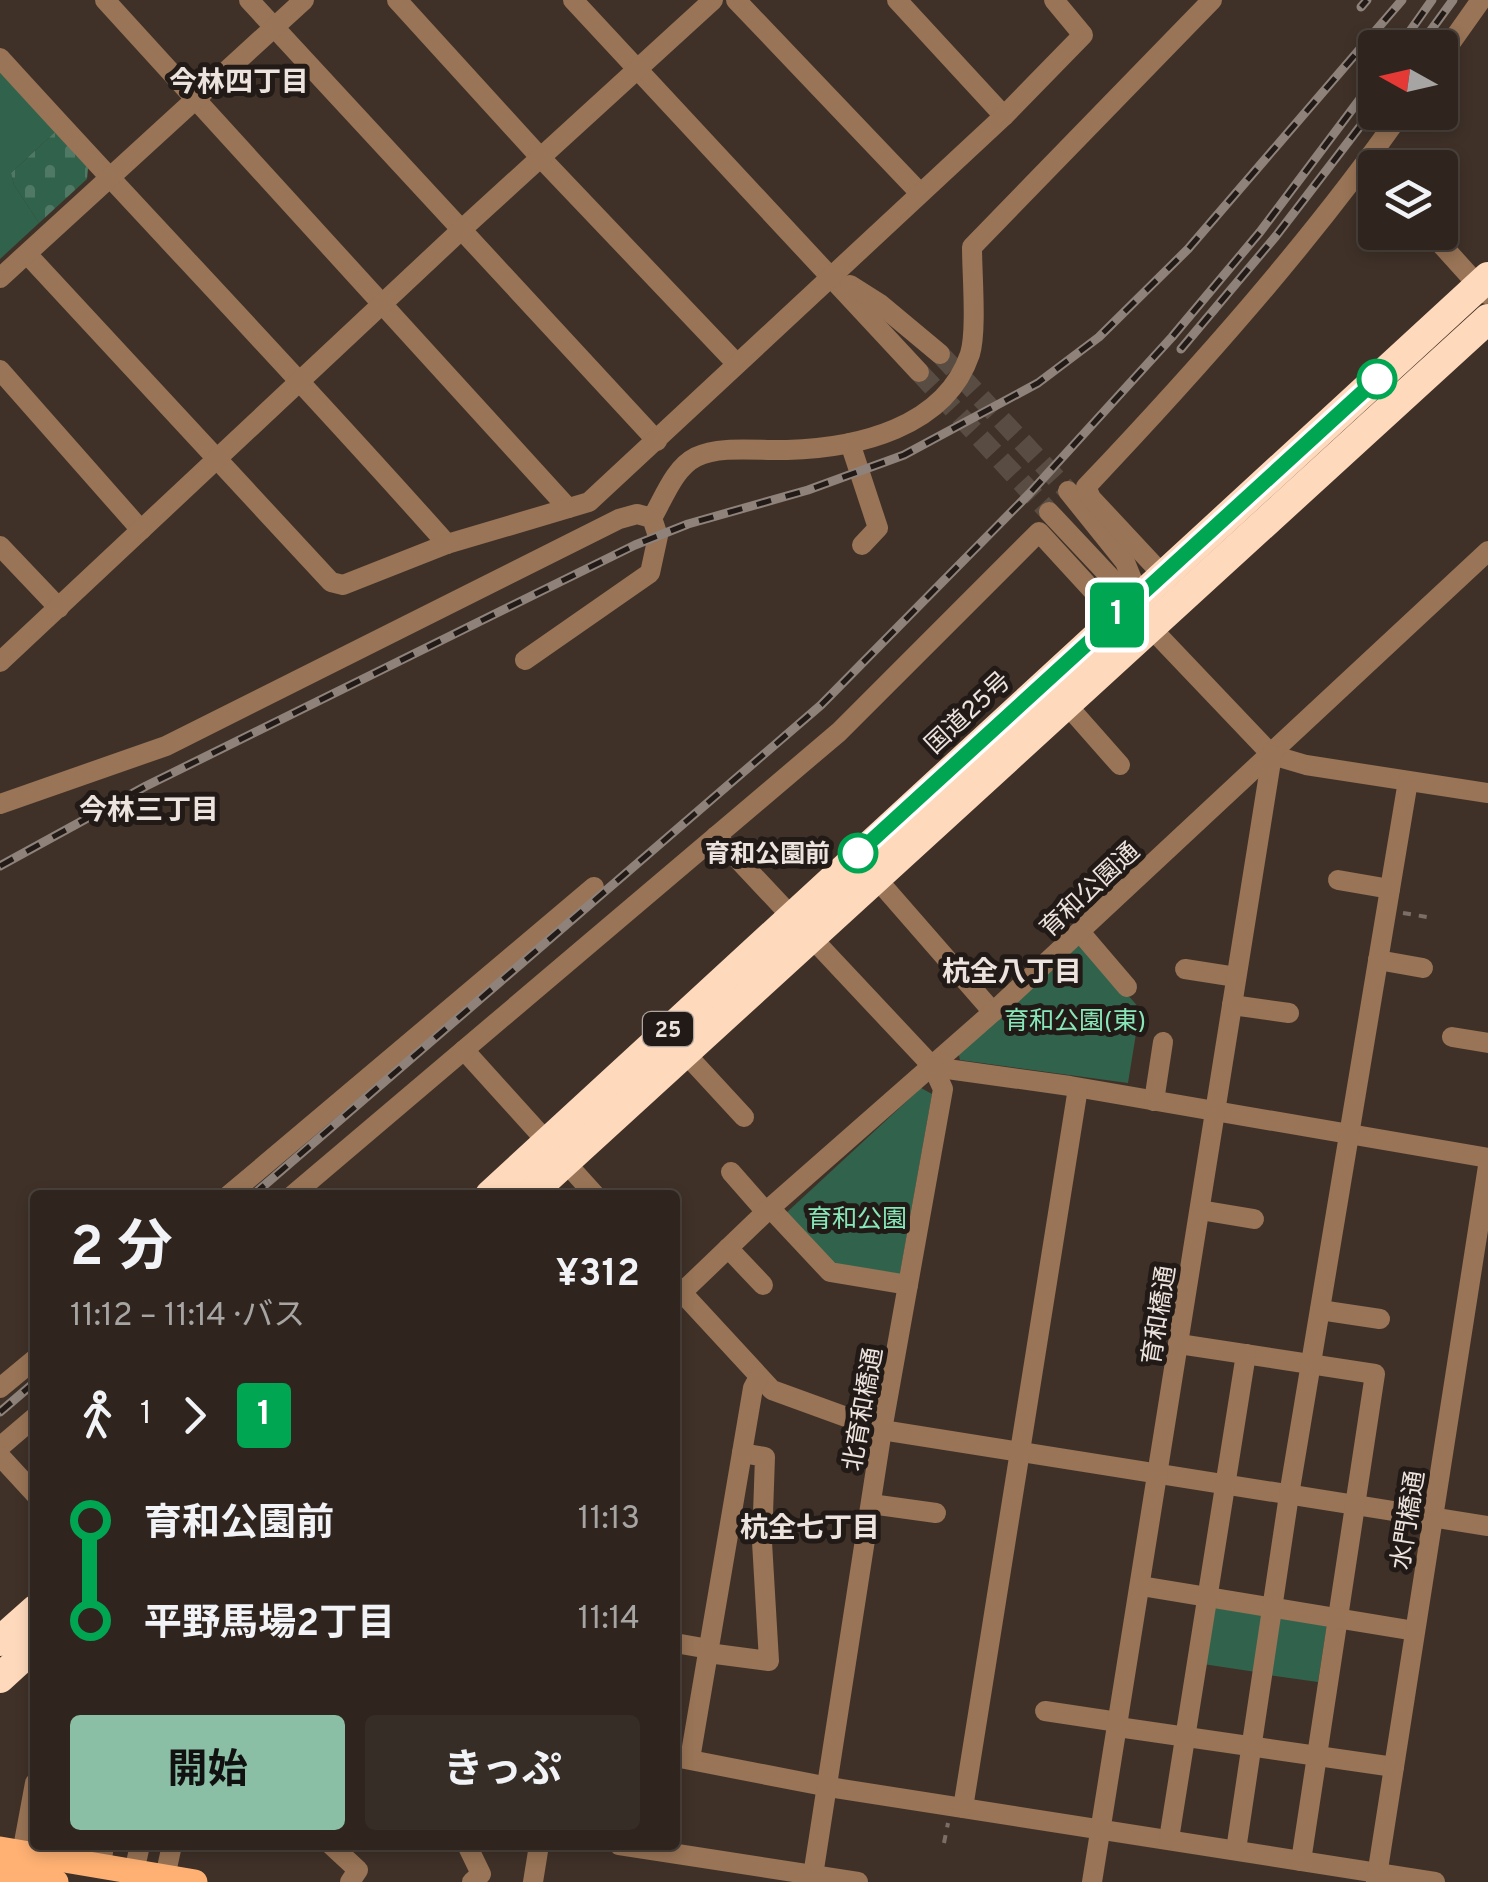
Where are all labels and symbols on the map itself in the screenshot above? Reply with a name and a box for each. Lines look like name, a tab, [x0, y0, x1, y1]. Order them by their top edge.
north arrow	[1358, 30, 1458, 130]
district label: 今林四丁目	[169, 66, 309, 102]
unlabelled marker	[1358, 360, 1396, 398]
line badge: 1	[1084, 582, 1150, 648]
street label: 国道25号	[919, 666, 1019, 762]
district label: 今林三丁目	[79, 794, 219, 830]
marker: 育和公園前	[839, 834, 877, 872]
street label: 育和公園通	[1034, 837, 1148, 946]
place label: 育和公園前	[705, 840, 830, 872]
district label: 杭全八丁目	[942, 956, 1082, 992]
park label: 育和公園(東)	[1004, 1007, 1146, 1039]
road number: 25	[643, 1012, 693, 1046]
park label: 育和公園	[807, 1205, 907, 1237]
street label: 育和橋通	[1137, 1264, 1185, 1367]
street label: 北育和橋通	[838, 1345, 892, 1474]
street label: 水門橋通	[1386, 1469, 1434, 1572]
district label: 杭全七丁目	[740, 1512, 880, 1548]

